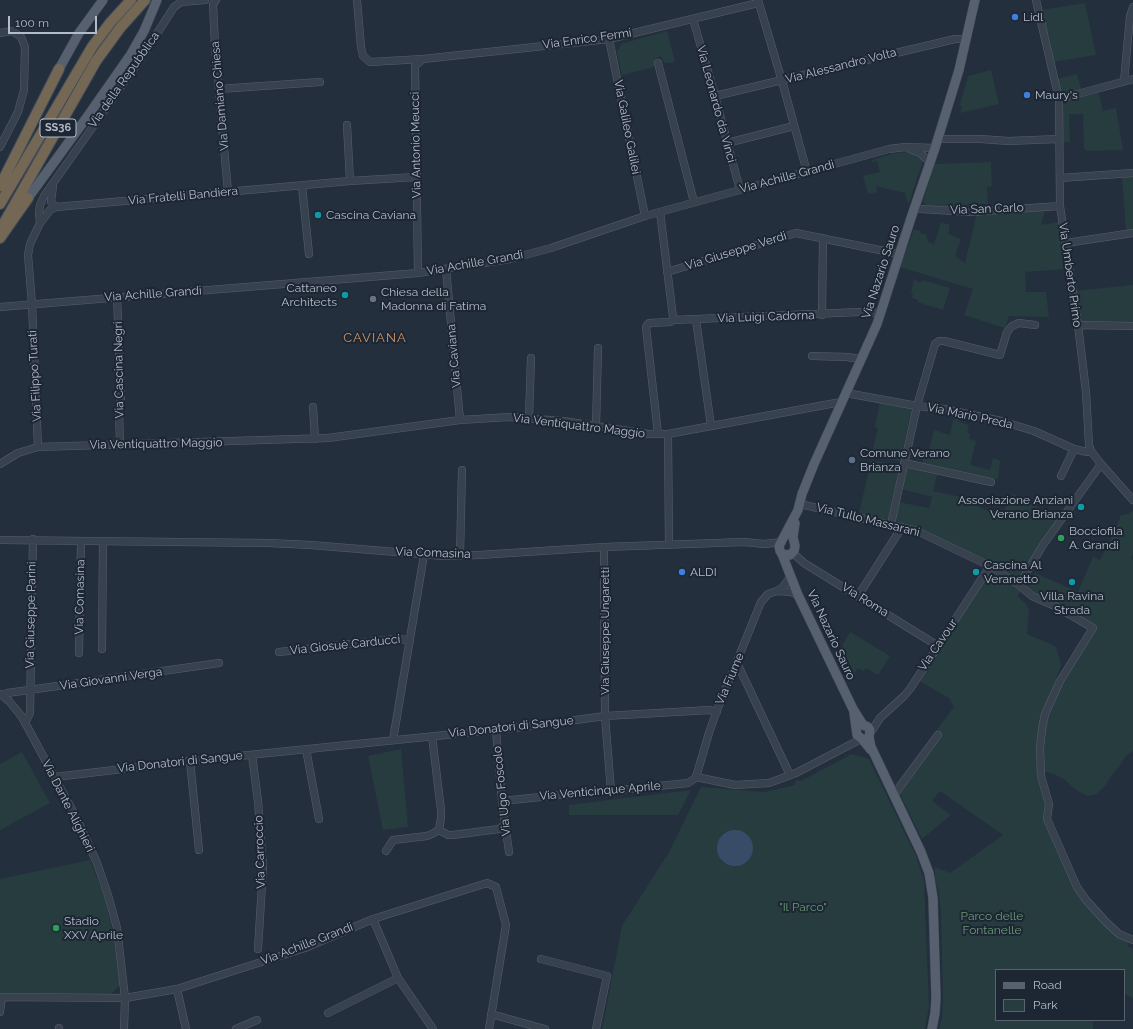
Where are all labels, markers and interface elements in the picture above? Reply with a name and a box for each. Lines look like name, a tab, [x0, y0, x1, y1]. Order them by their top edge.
scale bar	[10, 8, 99, 34]
place label: Lidl	[1023, 10, 1043, 24]
marker: Lidl	[1010, 12, 1020, 22]
text: 100 m	[15, 16, 49, 30]
street label: Via Enrico Fermi	[542, 26, 632, 52]
street label: Via della Repubblica	[85, 29, 163, 131]
street label: Via Damiano Chiesa	[208, 41, 232, 151]
street label: Via Leonardo da Vinci	[693, 44, 739, 164]
street label: Via Alessandro Volta	[784, 45, 898, 87]
street label: Via Galileo Galilei	[611, 79, 643, 175]
place label: Maury's	[1035, 88, 1078, 102]
marker: Maury's	[1022, 90, 1032, 100]
street label: Via Antonio Meucci	[408, 92, 424, 198]
road number: SS36	[40, 119, 76, 137]
street label: Via Achille Grandi	[738, 157, 836, 197]
street label: Via Fratelli Bandiera	[127, 184, 239, 208]
street label: Via San Carlo	[950, 201, 1024, 217]
place label: Cascina Caviana	[326, 208, 416, 222]
marker: Cascina Caviana	[313, 210, 323, 220]
street label: Via Umberto Primo	[1056, 222, 1084, 328]
street label: Via Nazario Sauro	[859, 223, 903, 321]
street label: Via Giuseppe Verdi	[684, 229, 788, 273]
street label: Via Achille Grandi	[426, 247, 524, 279]
place label: Cattaneo Architects	[281, 281, 337, 309]
street label: Via Achille Grandi	[104, 283, 202, 305]
place label: Chiesa della Madonna di Fatima	[381, 285, 486, 313]
marker: Cattaneo Architects	[340, 290, 350, 300]
marker: Chiesa della Madonna di Fatima	[368, 294, 378, 304]
street label: Via Luigi Cadorna	[717, 308, 815, 326]
street label: Via Cascina Negri	[111, 321, 127, 419]
street label: Via Caviana	[444, 323, 464, 389]
street label: Via Filippo Turati	[25, 330, 45, 422]
district label: CAVIANA	[343, 330, 407, 346]
street label: Via Mario Preda	[926, 400, 1014, 432]
street label: Via Ventiquattro Maggio	[512, 411, 646, 441]
street label: Via Ventiquattro Maggio	[89, 436, 223, 452]
place label: Comune Verano Brianza	[860, 446, 950, 474]
marker: Comune Verano Brianza	[847, 455, 857, 465]
place label: Associazione Anziani Verano Brianza	[958, 493, 1073, 521]
street label: Via Tullo Massarani	[815, 500, 921, 540]
marker: Associazione Anziani Verano Brianza	[1076, 502, 1086, 512]
place label: Bocciofila A. Grandi	[1069, 524, 1123, 552]
marker: Bocciofila A. Grandi	[1056, 533, 1066, 543]
street label: Via Comasina	[395, 544, 471, 562]
place label: Cascina Al Veranetto	[984, 558, 1042, 586]
street label: Via Comasina	[72, 559, 88, 635]
street label: Via Giuseppe Parini	[23, 561, 39, 669]
place label: ALDI	[690, 565, 717, 579]
street label: Via Giuseppe Ungaretti	[598, 567, 612, 695]
marker: ALDI	[677, 567, 687, 577]
marker: Cascina Al Veranetto	[971, 567, 981, 577]
marker: Villa Ravina Strada	[1067, 577, 1077, 587]
street label: Via Roma	[839, 580, 891, 620]
street label: Via Nazario Sauro	[804, 588, 858, 682]
place label: Villa Ravina Strada	[1040, 589, 1104, 617]
street label: Via Cavour	[915, 616, 961, 674]
street label: Via Giosuè Carducci	[289, 632, 401, 658]
street label: Via Fiume	[713, 651, 747, 707]
street label: Via Giovanni Verga	[59, 665, 163, 693]
street label: Via Donatori di Sangue	[448, 713, 574, 741]
street label: Via Ugo Foscolo	[490, 745, 514, 837]
street label: Via Donatori di Sangue	[117, 748, 243, 776]
street label: Via Dante Alighieri	[39, 758, 97, 854]
street label: Via Venticinque Aprile	[539, 779, 661, 803]
street label: Via Carroccio	[252, 815, 268, 889]
park label: "Il Parco"	[779, 900, 827, 914]
park label: Parco delle Fontanelle	[961, 909, 1023, 937]
place label: Stadio XXV Aprile	[64, 914, 123, 942]
street label: Via Achille Grandi	[259, 920, 355, 968]
marker: Stadio XXV Aprile	[51, 923, 61, 933]
legend	[995, 969, 1125, 1021]
text: Road	[1033, 978, 1062, 992]
text: Park	[1033, 998, 1058, 1012]

